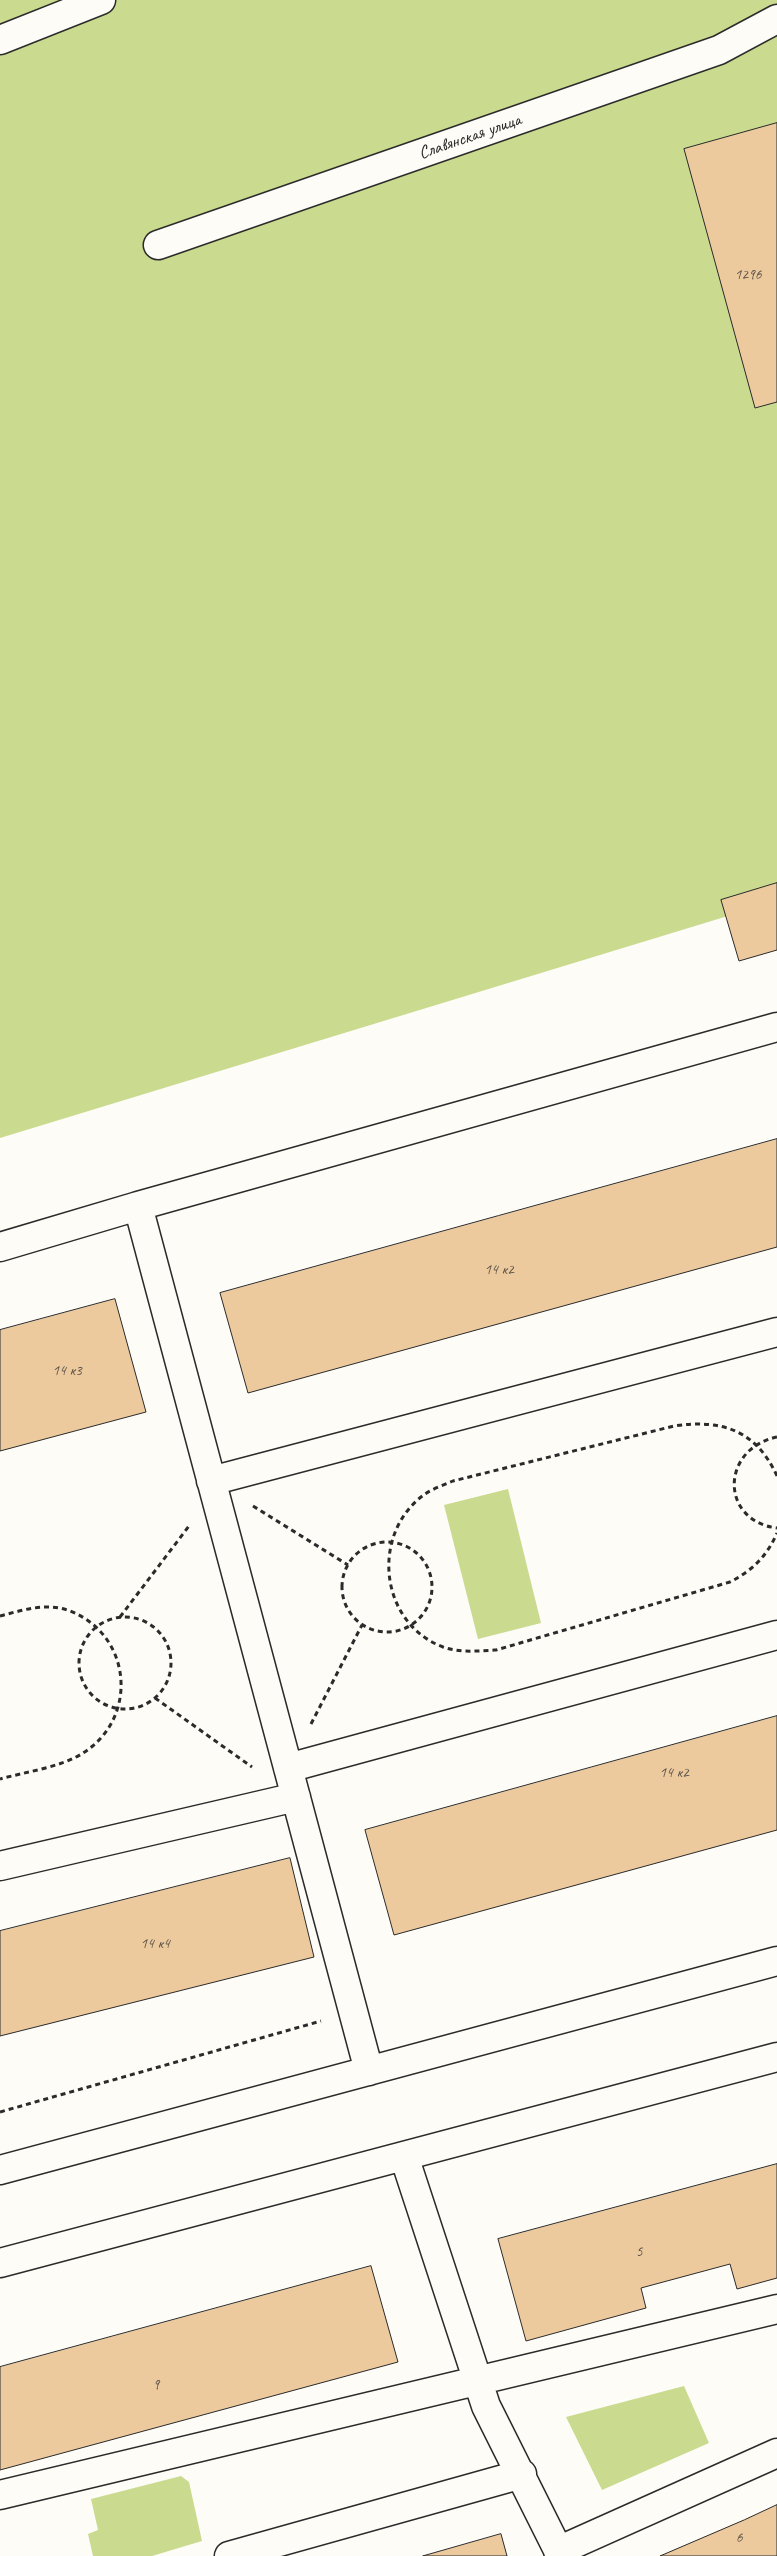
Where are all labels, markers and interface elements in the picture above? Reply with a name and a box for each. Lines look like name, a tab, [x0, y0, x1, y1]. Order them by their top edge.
street label: Славянская улица	[416, 109, 524, 165]
house number: 1296	[735, 266, 761, 284]
house number: 14 к2	[484, 1261, 514, 1279]
house number: 14 к3	[52, 1362, 82, 1380]
house number: 14 к2	[659, 1764, 689, 1782]
house number: 14 к4	[140, 1935, 170, 1953]
house number: 5	[636, 2243, 642, 2261]
house number: 9	[153, 2376, 159, 2394]
house number: 6	[736, 2529, 742, 2547]

